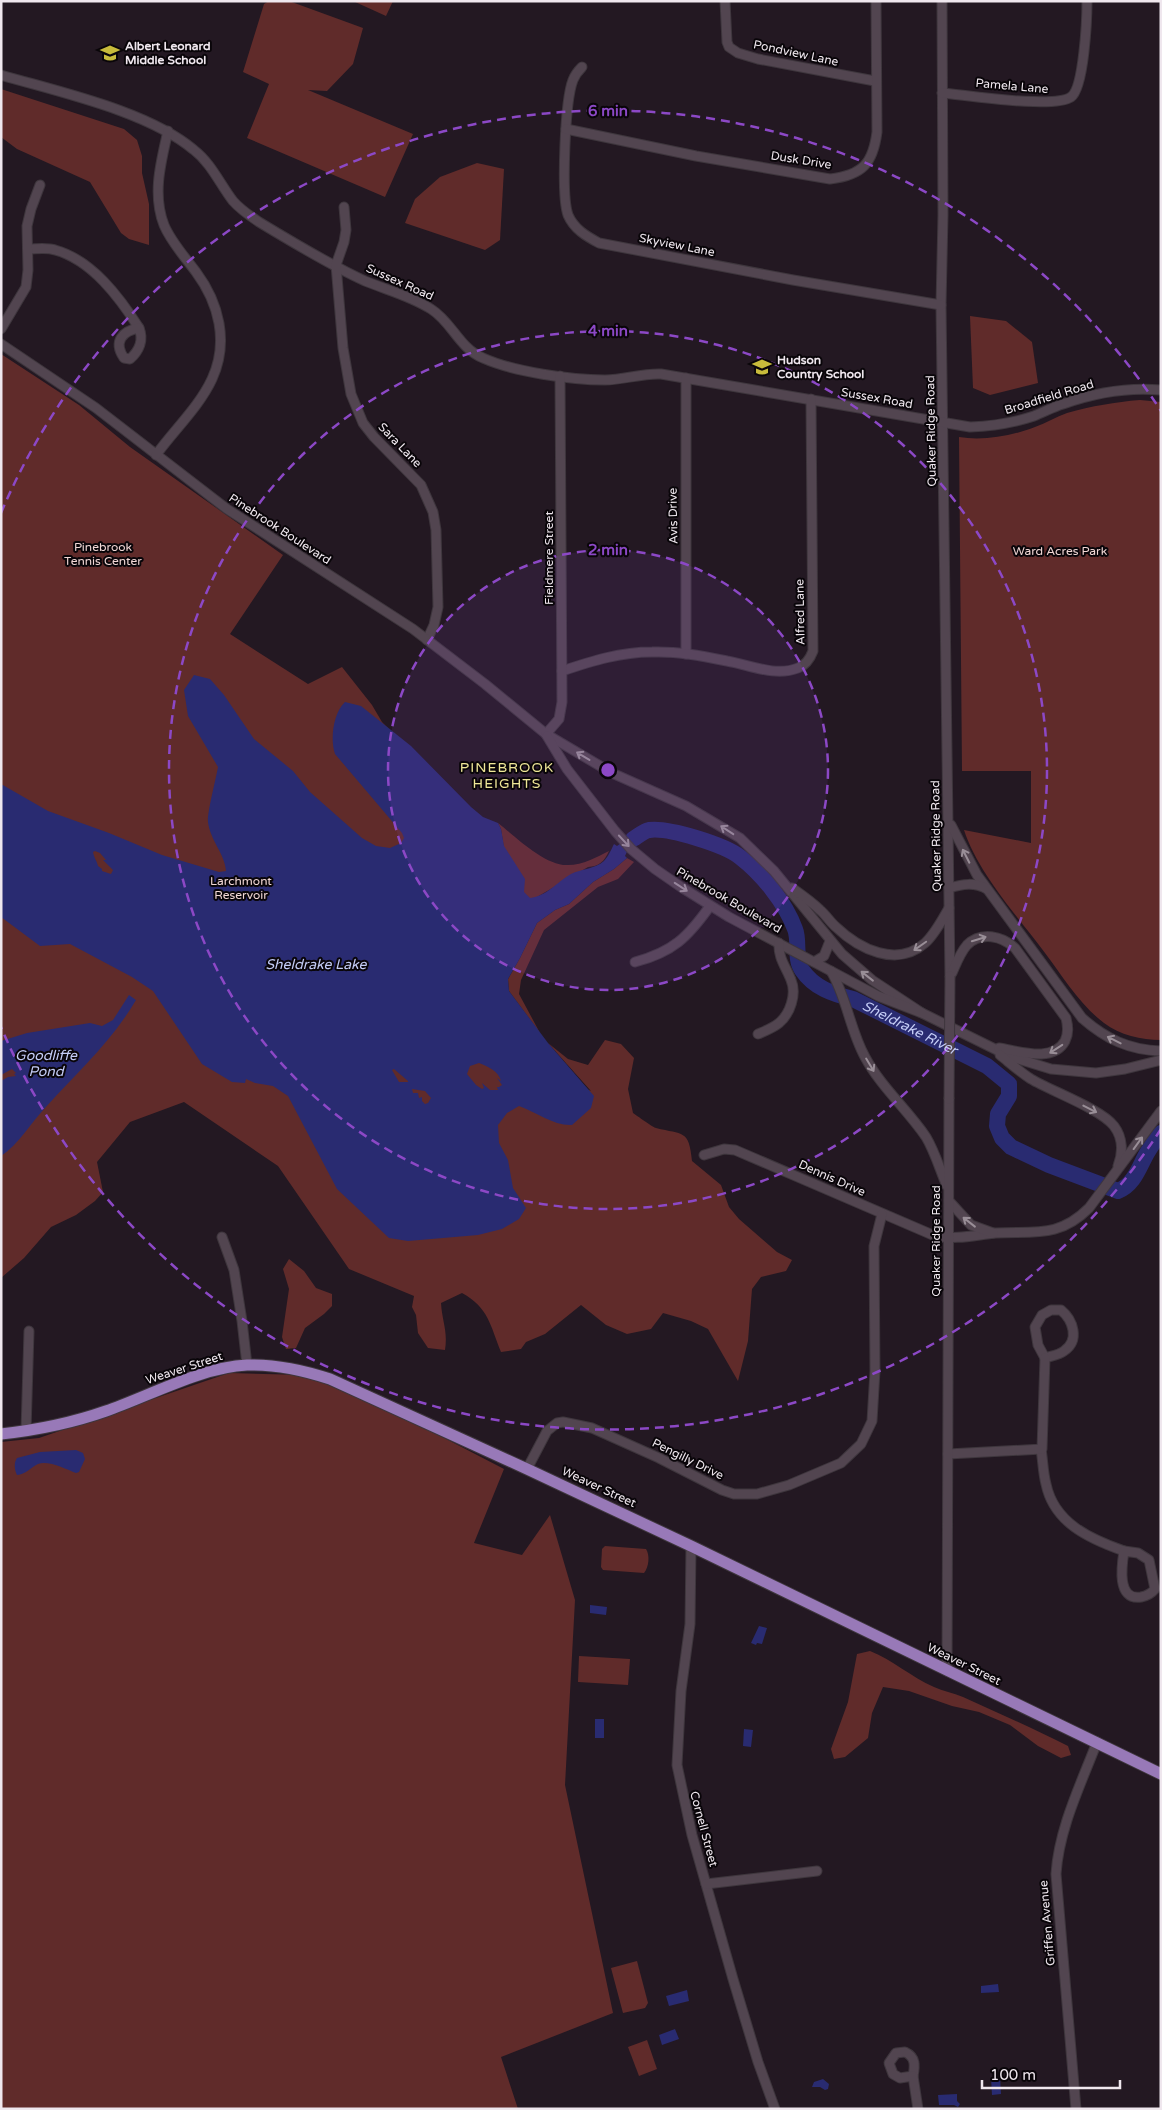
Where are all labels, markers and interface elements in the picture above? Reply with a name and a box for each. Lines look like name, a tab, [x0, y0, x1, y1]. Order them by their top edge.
street label: Pondview Lane	[752, 37, 840, 69]
place label: Albert Leonard Middle School	[125, 39, 211, 67]
school or university icon: Albert Leonard Middle School	[99, 42, 121, 64]
street label: Pamela Lane	[975, 76, 1049, 96]
text: 6 min	[588, 102, 628, 120]
street label: Dusk Drive	[770, 148, 833, 172]
street label: Skyview Lane	[638, 231, 716, 259]
street label: Sussex Road	[364, 261, 436, 303]
text: 4 min	[588, 322, 628, 340]
place label: Hudson Country School	[777, 353, 864, 382]
school or university icon: Hudson Country School	[751, 356, 773, 378]
street label: Quaker Ridge Road	[923, 375, 939, 487]
street label: Broadfield Road	[1003, 377, 1095, 417]
street label: Sussex Road	[840, 385, 914, 411]
street label: Sara Lane	[375, 420, 425, 470]
street label: Avis Drive	[666, 488, 680, 544]
street label: Pinebrook Boulevard	[226, 491, 334, 567]
street label: Fieldmere Street	[542, 511, 556, 605]
park label: Pinebrook Tennis Center	[64, 540, 142, 568]
text: 2 min	[588, 541, 628, 559]
park label: Ward Acres Park	[1013, 544, 1108, 558]
street label: Alfred Lane	[792, 579, 808, 645]
one-way arrow	[576, 750, 590, 760]
district label: PINEBROOK HEIGHTS	[460, 759, 554, 792]
centre of rings	[599, 761, 617, 779]
street label: Quaker Ridge Road	[928, 780, 944, 892]
one-way arrow	[721, 824, 735, 834]
one-way arrow	[618, 835, 630, 848]
one-way arrow	[961, 849, 970, 864]
street label: Pinebrook Boulevard	[674, 864, 784, 936]
park label: Larchmont Reservoir	[210, 874, 272, 902]
one-way arrow	[674, 882, 688, 892]
one-way arrow	[971, 934, 987, 944]
one-way arrow	[913, 941, 927, 951]
water label: Sheldrake Lake	[266, 956, 368, 973]
one-way arrow	[861, 970, 874, 981]
water label: Sheldrake River	[859, 997, 961, 1059]
one-way arrow	[1107, 1035, 1122, 1044]
one-way arrow	[1049, 1044, 1063, 1054]
water label: Goodliffe Pond	[15, 1047, 78, 1080]
one-way arrow	[865, 1058, 875, 1072]
one-way arrow	[1082, 1104, 1097, 1114]
one-way arrow	[1133, 1136, 1143, 1150]
street label: Dennis Drive	[796, 1157, 868, 1199]
street label: Quaker Ridge Road	[929, 1185, 943, 1297]
one-way arrow	[962, 1217, 976, 1227]
street label: Weaver Street	[144, 1349, 225, 1387]
street label: Pengilly Drive	[650, 1436, 726, 1482]
street label: Weaver Street	[560, 1464, 639, 1510]
street label: Weaver Street	[925, 1640, 1003, 1688]
street label: Cornell Street	[687, 1790, 721, 1869]
street label: Griffen Avenue	[1036, 1879, 1058, 1966]
scale bar	[982, 2058, 1120, 2090]
text: 100 m	[990, 2066, 1036, 2084]

